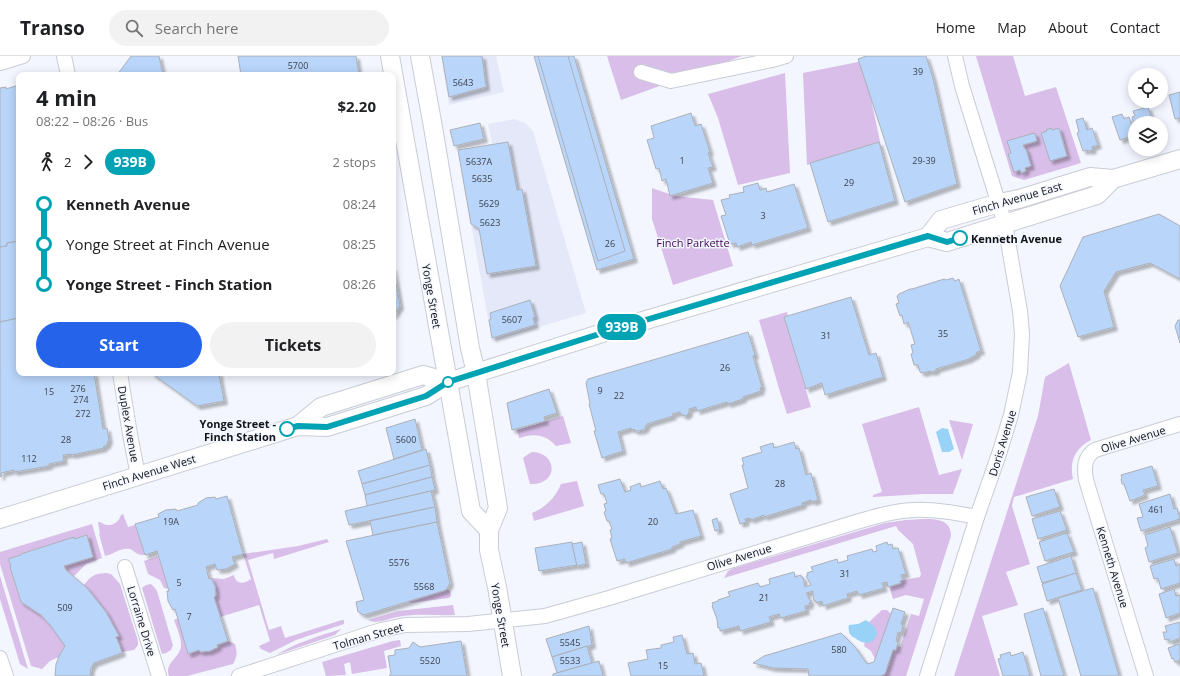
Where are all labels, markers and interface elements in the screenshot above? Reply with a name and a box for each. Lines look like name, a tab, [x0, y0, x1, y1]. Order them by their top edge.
search box	[109, 10, 389, 46]
text: Transo	[20, 15, 85, 41]
icon: search	[123, 17, 145, 39]
text: Search here	[155, 18, 238, 38]
text: Home	[936, 18, 975, 37]
text: Map	[997, 18, 1026, 37]
text: About	[1048, 18, 1088, 37]
text: Contact	[1110, 18, 1160, 37]
house number: 5700	[288, 59, 308, 72]
house number: 39	[913, 65, 923, 78]
map controls	[1128, 68, 1168, 156]
button: locate	[1128, 68, 1168, 108]
house number: 5643	[453, 76, 473, 89]
text: 4 min	[36, 82, 97, 112]
text: $2.20	[337, 96, 376, 116]
text: 08:22 – 08:26 · Bus	[36, 112, 148, 130]
button: layers	[1128, 116, 1168, 156]
icon: walk	[36, 151, 58, 173]
icon: forward	[77, 151, 99, 173]
text: 939B	[113, 152, 147, 171]
text: 2	[64, 153, 71, 171]
text: 2 stops	[332, 153, 376, 171]
house number: 1	[679, 154, 685, 167]
house number: 29-39	[912, 154, 936, 167]
house number: 5637A	[466, 155, 492, 168]
house number: 5635	[472, 172, 492, 185]
house number: 29	[844, 176, 854, 189]
street label: Finch Avenue East	[970, 178, 1064, 218]
text: Kenneth Avenue	[66, 194, 190, 214]
text: 08:24	[343, 195, 376, 213]
house number: 5629	[479, 197, 499, 210]
house number: 3	[760, 209, 766, 222]
house number: 5623	[480, 216, 500, 229]
marker: Kenneth Avenue	[952, 230, 968, 246]
place label: Kenneth Avenue	[971, 231, 1062, 246]
text: Yonge Street at Finch Avenue	[66, 234, 270, 254]
text: 08:25	[343, 235, 376, 253]
park label: Finch Parkette	[656, 235, 730, 250]
house number: 26	[605, 237, 615, 250]
street label: Yonge Street	[419, 263, 445, 330]
text: Yonge Street - Finch Station	[66, 274, 272, 294]
text: 08:26	[343, 275, 376, 293]
house number: 5607	[502, 313, 522, 326]
line badge: 939B	[594, 314, 650, 340]
text: 939B	[605, 317, 639, 336]
button: Start	[36, 322, 202, 368]
button: Tickets	[210, 322, 376, 368]
house number: 35	[938, 327, 948, 340]
house number: 31	[821, 329, 831, 342]
house number: 26	[720, 361, 730, 374]
unlabelled marker	[442, 376, 454, 388]
house number: 276	[70, 382, 86, 395]
house number: 9	[597, 384, 603, 397]
house number: 15	[44, 385, 54, 398]
street label: Duplex Avenue	[115, 385, 143, 463]
house number: 22	[614, 389, 624, 402]
house number: 274	[73, 393, 89, 406]
house number: 272	[75, 407, 91, 420]
street label: Doris Avenue	[985, 408, 1019, 478]
place label: Yonge Street - Finch Station	[200, 416, 276, 444]
marker: Yonge Street - Finch Station	[279, 421, 295, 437]
street label: Olive Avenue	[1099, 422, 1167, 456]
house number: 28	[61, 433, 71, 446]
house number: 5600	[396, 433, 416, 446]
street label: Finch Avenue West	[101, 451, 198, 493]
house number: 112	[21, 452, 37, 465]
house number: 28	[775, 477, 785, 490]
house number: 461	[1148, 503, 1164, 516]
house number: 19A	[163, 515, 179, 528]
house number: 20	[648, 515, 658, 528]
street label: Kenneth Avenue	[1093, 524, 1133, 610]
street label: Olive Avenue	[705, 540, 773, 574]
house number: 5576	[389, 556, 409, 569]
house number: 31	[840, 567, 850, 580]
house number: 5	[176, 576, 182, 589]
house number: 5568	[414, 580, 434, 593]
street label: Yonge Street	[488, 582, 514, 649]
street label: Lorraine Drive	[124, 584, 160, 658]
house number: 21	[759, 591, 769, 604]
house number: 509	[57, 601, 73, 614]
house number: 7	[186, 610, 192, 623]
street label: Tolman Street	[331, 619, 405, 653]
house number: 5545	[560, 636, 580, 649]
house number: 580	[831, 643, 847, 656]
house number: 5520	[420, 654, 440, 667]
house number: 5533	[560, 654, 580, 667]
house number: 15	[658, 659, 668, 672]

